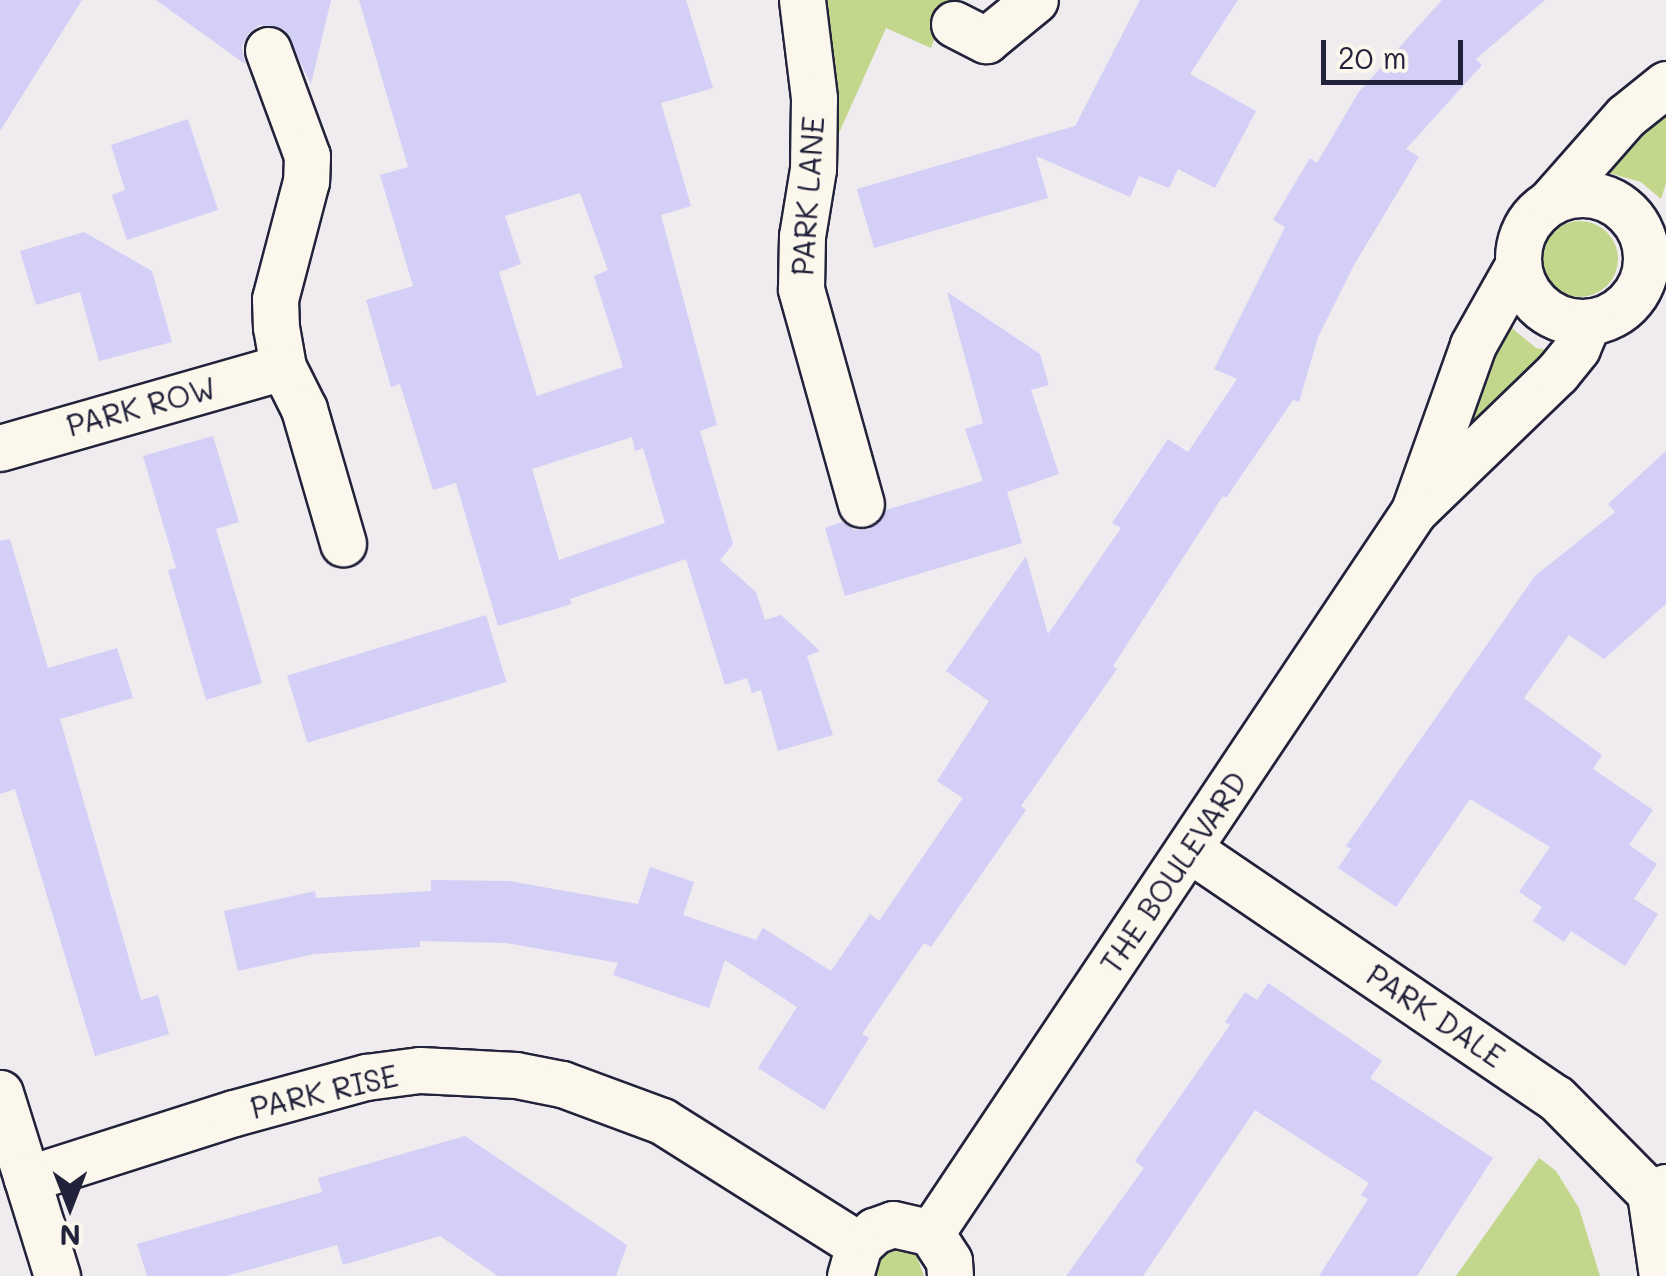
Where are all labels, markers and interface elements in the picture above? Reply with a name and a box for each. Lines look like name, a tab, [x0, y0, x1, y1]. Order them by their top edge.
scale bar	[1326, 20, 1468, 82]
text: 20 m	[1338, 37, 1407, 77]
street label: PARK LANE	[783, 115, 831, 277]
street label: PARK ROW	[62, 369, 220, 443]
street label: THE BOULEVARD	[1092, 764, 1254, 980]
street label: PARK DALE	[1360, 956, 1512, 1074]
street label: PARK RISE	[247, 1057, 401, 1125]
north arrow	[20, 1156, 120, 1256]
text: N	[59, 1218, 81, 1254]

